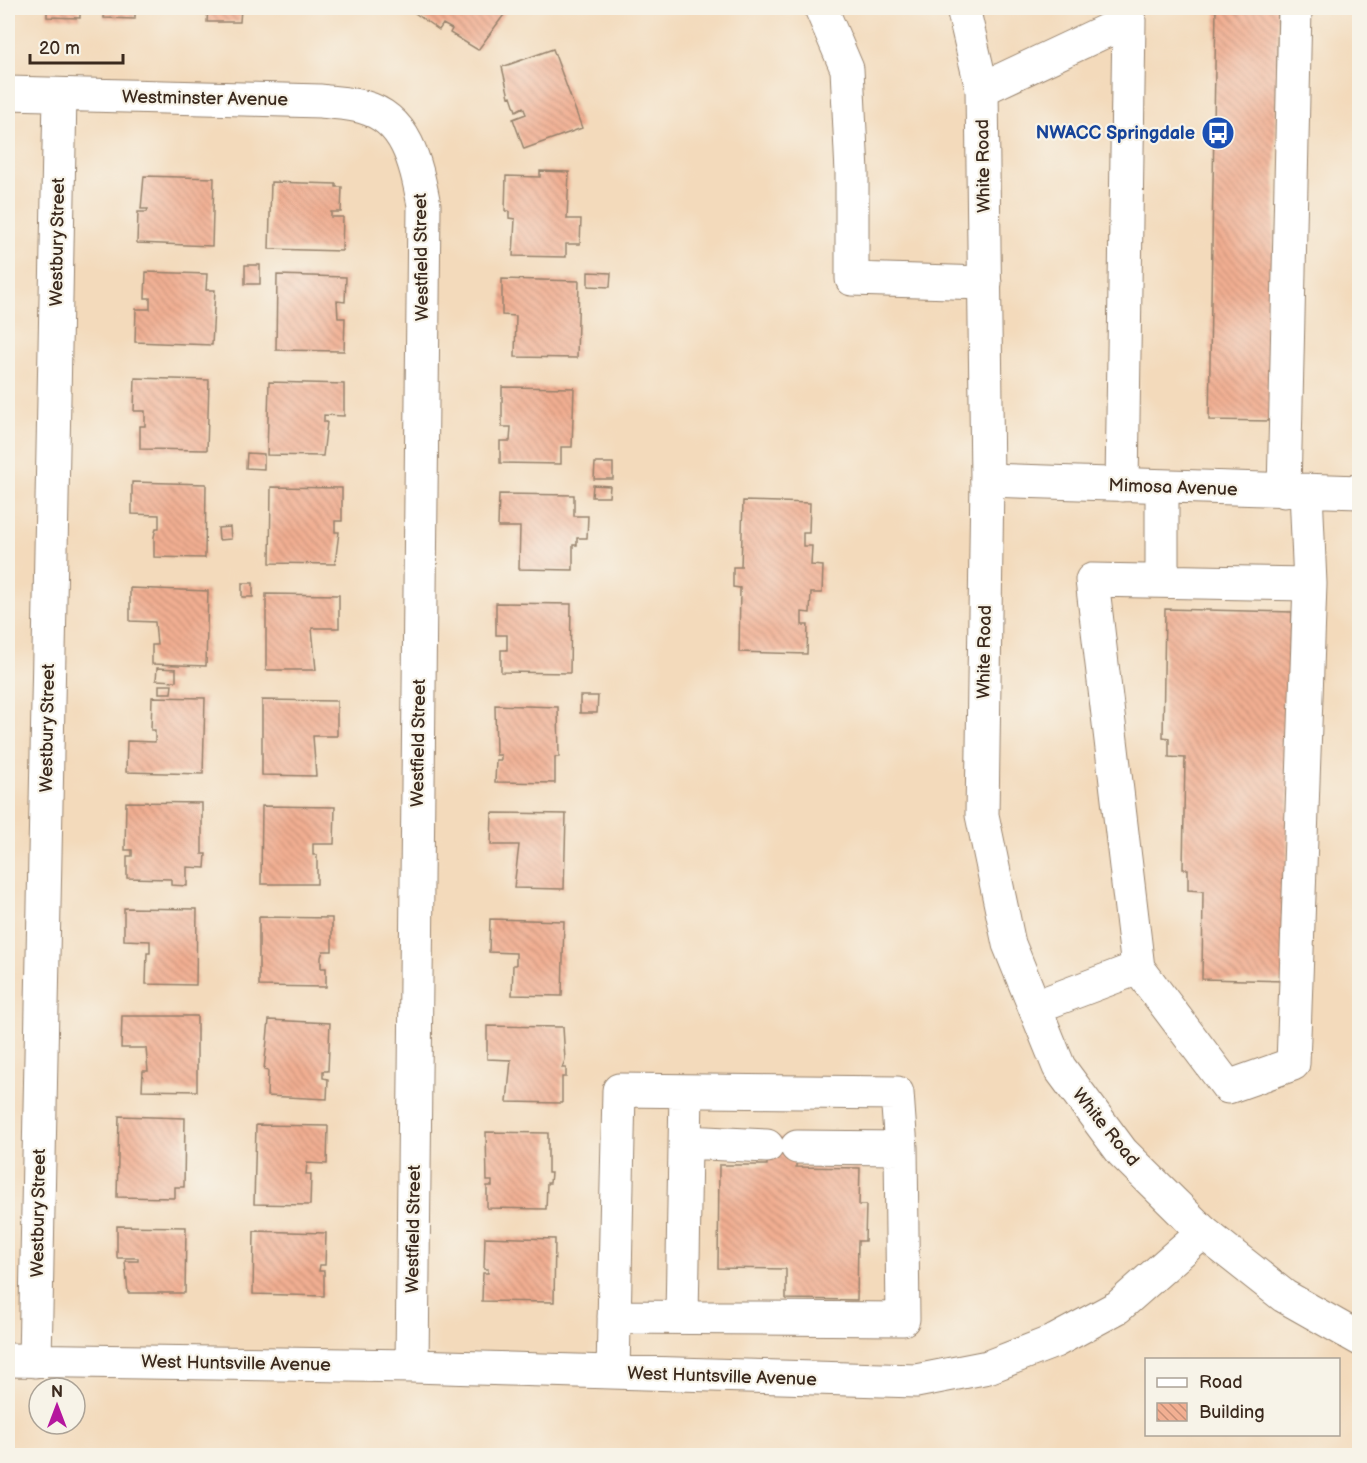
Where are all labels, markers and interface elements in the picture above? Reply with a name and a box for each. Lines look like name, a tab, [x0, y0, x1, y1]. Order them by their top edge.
scale bar	[30, 27, 123, 65]
text: 20 m	[39, 38, 80, 59]
street label: Westminster Avenue	[122, 87, 289, 110]
bus stop icon: NWACC Springdale	[1200, 115, 1236, 151]
street label: White Road	[972, 119, 995, 213]
place label: NWACC Springdale	[1036, 123, 1195, 144]
street label: Westbury Street	[46, 177, 69, 307]
street label: Westfield Street	[410, 192, 433, 321]
street label: Mimosa Avenue	[1108, 475, 1238, 500]
street label: White Road	[973, 605, 996, 699]
street label: Westbury Street	[36, 663, 59, 793]
street label: Westfield Street	[407, 678, 430, 807]
street label: White Road	[1068, 1084, 1143, 1170]
street label: Westbury Street	[27, 1148, 50, 1278]
street label: Westfield Street	[402, 1164, 425, 1293]
street label: West Huntsville Avenue	[141, 1351, 331, 1376]
legend	[1145, 1358, 1340, 1436]
street label: West Huntsville Avenue	[627, 1363, 817, 1390]
text: Road	[1199, 1372, 1243, 1393]
north arrow	[27, 1376, 87, 1436]
text: N	[51, 1383, 63, 1402]
text: Building	[1199, 1402, 1265, 1423]

